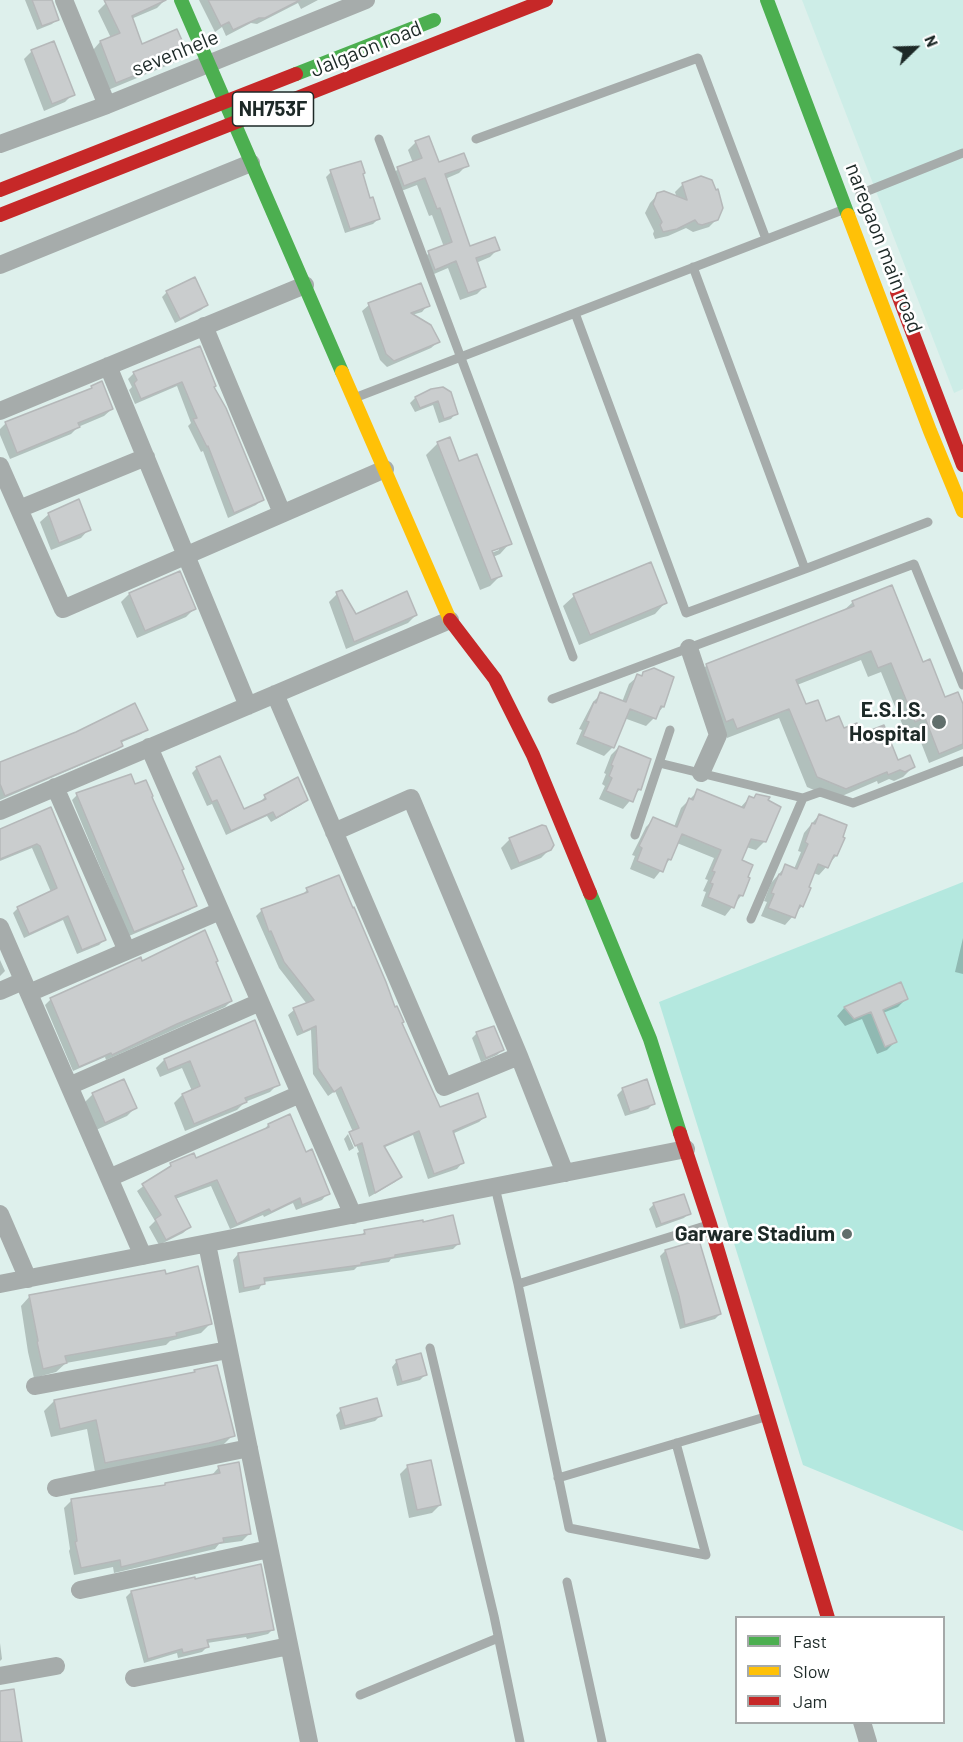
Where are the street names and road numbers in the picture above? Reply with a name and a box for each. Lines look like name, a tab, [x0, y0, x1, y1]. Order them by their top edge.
street label: Jalgaon road	[307, 15, 425, 83]
street label: sevenhele	[128, 24, 222, 82]
road number: NH753F	[232, 92, 314, 126]
street label: naregaon main road	[840, 160, 928, 336]

